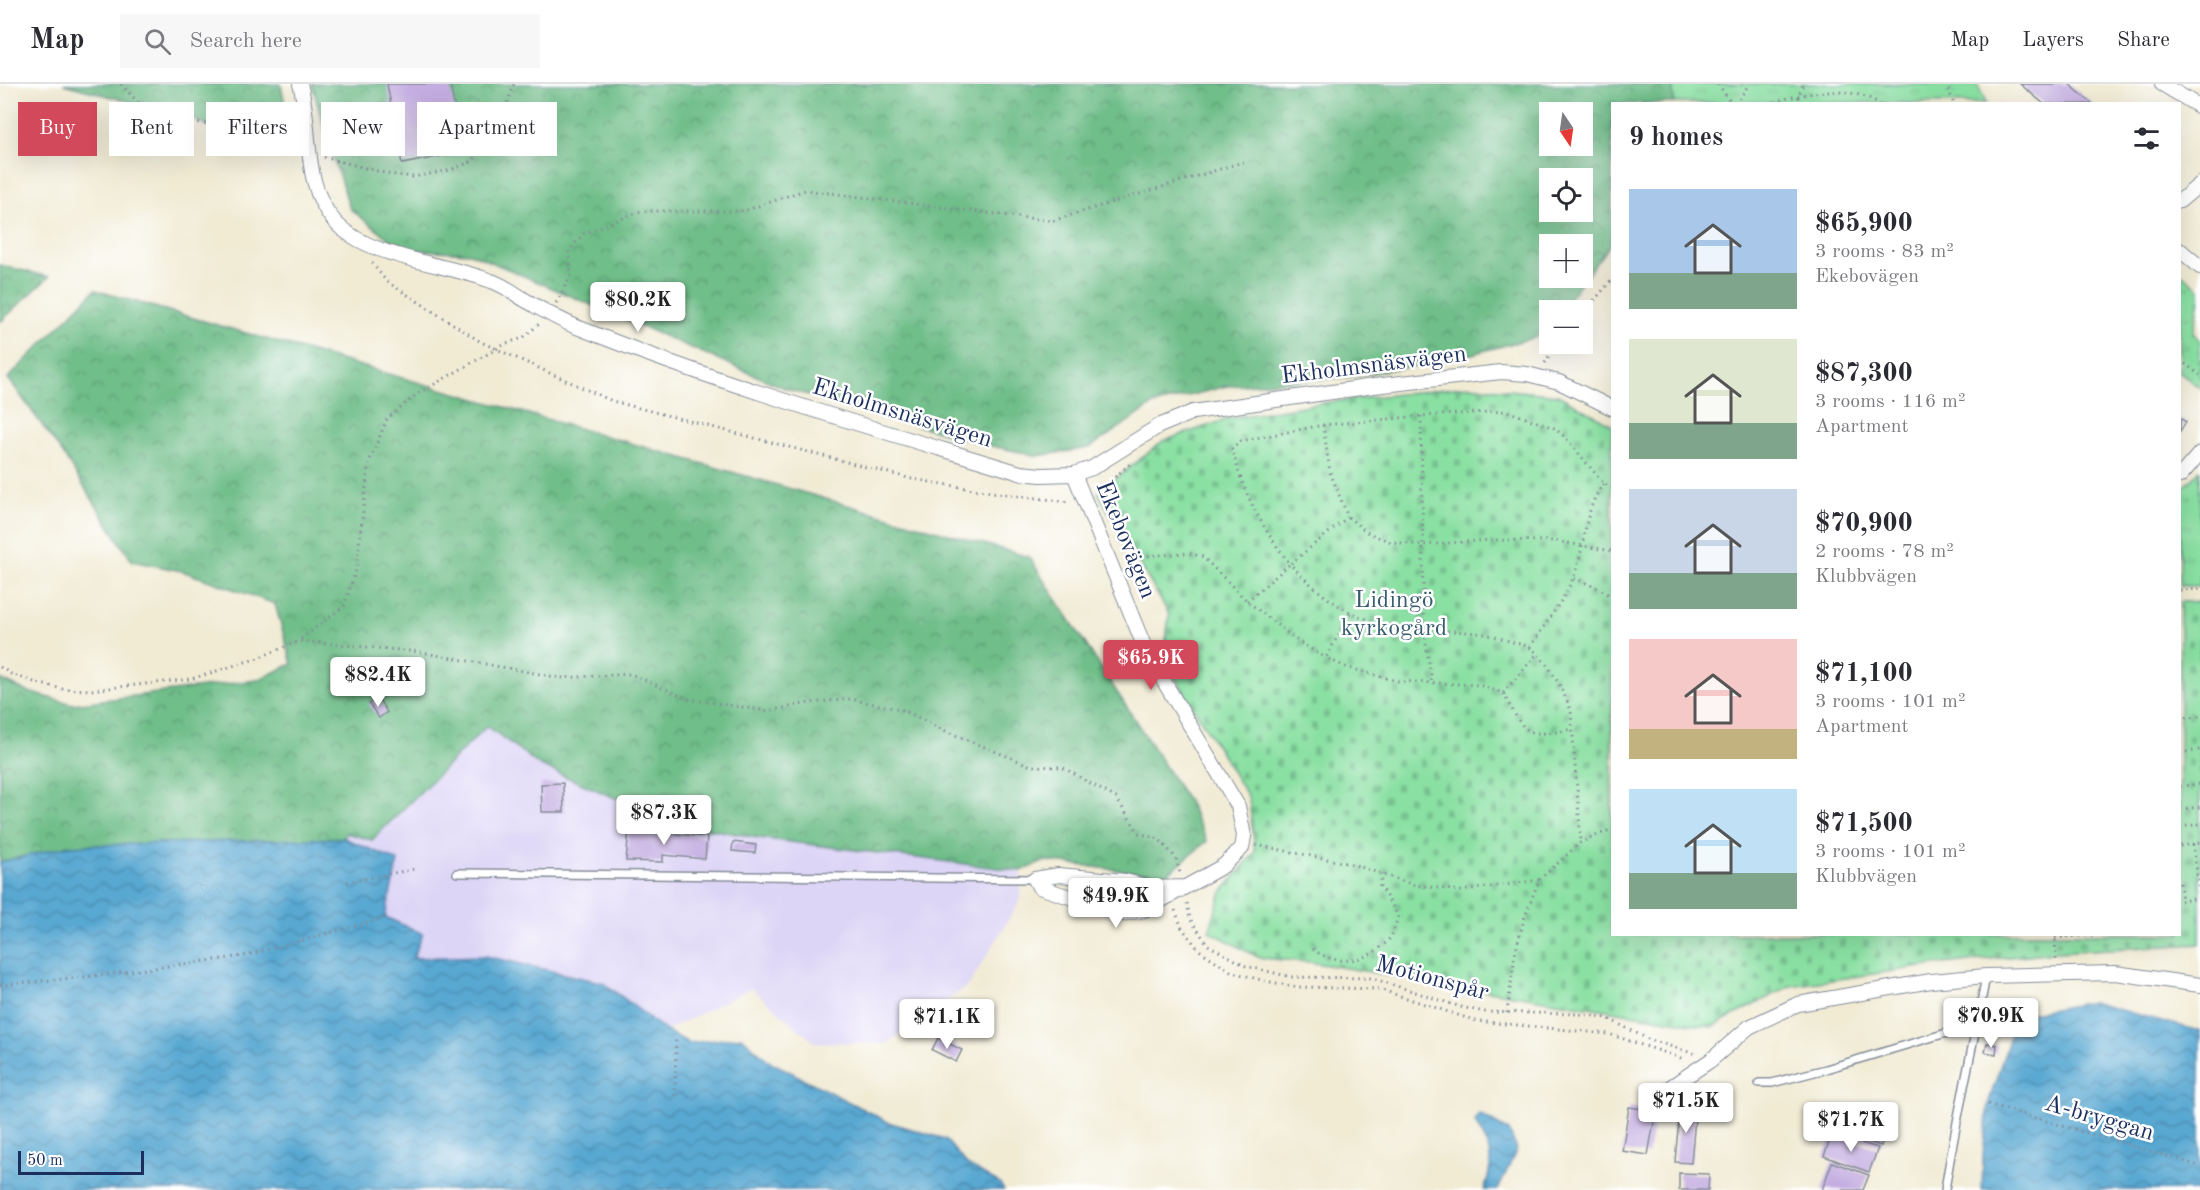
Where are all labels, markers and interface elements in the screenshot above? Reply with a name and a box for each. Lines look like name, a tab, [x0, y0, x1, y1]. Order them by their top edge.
search box	[120, 14, 540, 68]
icon: search	[141, 25, 174, 58]
text: Map	[30, 27, 84, 55]
text: Search here	[189, 30, 302, 52]
text: Map	[1950, 30, 1989, 51]
text: Layers	[2022, 30, 2084, 51]
text: Share	[2117, 30, 2170, 51]
chip: Buy	[18, 102, 97, 156]
chip: Rent	[109, 102, 194, 156]
chip: Filters	[206, 102, 309, 156]
chip: New	[321, 102, 405, 156]
chip: Apartment	[417, 102, 557, 156]
north arrow	[1539, 102, 1593, 156]
map controls	[1539, 102, 1593, 354]
icon: filters	[2130, 122, 2163, 155]
text: 9 homes	[1629, 125, 1723, 151]
button: locate	[1539, 168, 1593, 222]
text: $65,900	[1815, 211, 1913, 237]
icon: home	[1677, 213, 1749, 285]
button: +	[1539, 234, 1593, 288]
text: 3 rooms · 83 m²	[1815, 242, 1954, 262]
text: Ekebovägen	[1815, 267, 1919, 287]
pin: $80.2K	[589, 282, 687, 333]
text: $80.2K	[604, 291, 672, 311]
button: −	[1539, 300, 1593, 354]
street label: Ekholmsnäsvägen	[1280, 343, 1468, 389]
text: $87,300	[1815, 361, 1913, 387]
icon: home	[1677, 363, 1749, 435]
street label: Ekholmsnäsvägen	[809, 375, 995, 453]
text: 3 rooms · 116 m²	[1815, 392, 1965, 412]
text: Apartment	[1815, 417, 1909, 437]
street label: Ekebovägen	[1090, 478, 1160, 602]
text: $70,900	[1815, 511, 1913, 537]
icon: home	[1677, 513, 1749, 585]
text: 2 rooms · 78 m²	[1815, 542, 1954, 562]
text: Klubbvägen	[1815, 567, 1917, 587]
park label: Lidingö kyrkogård	[1341, 589, 1447, 641]
pin: $65.9K	[1102, 640, 1200, 691]
text: $65.9K	[1117, 649, 1185, 669]
pin: $82.4K	[329, 657, 427, 708]
text: $71,100	[1815, 661, 1913, 687]
icon: home	[1677, 663, 1749, 735]
text: $82.4K	[344, 666, 412, 686]
text: 3 rooms · 101 m²	[1815, 692, 1965, 712]
text: Apartment	[1815, 717, 1909, 737]
pin: $87.3K	[615, 795, 713, 846]
text: $87.3K	[630, 804, 698, 824]
text: $71,500	[1815, 811, 1913, 837]
icon: home	[1677, 813, 1749, 885]
text: 3 rooms · 101 m²	[1815, 842, 1965, 862]
text: Klubbvägen	[1815, 867, 1917, 887]
pin: $49.9K	[1067, 878, 1165, 929]
text: $49.9K	[1082, 887, 1150, 907]
street label: Motionspår	[1373, 952, 1491, 1006]
pin: $70.9K	[1942, 998, 2040, 1049]
pin: $71.1K	[898, 999, 996, 1050]
text: $70.9K	[1957, 1007, 2025, 1027]
text: $71.1K	[913, 1008, 981, 1028]
pin: $71.5K	[1637, 1083, 1735, 1134]
text: $71.5K	[1652, 1092, 1720, 1112]
street label: A-bryggan	[2041, 1092, 2157, 1146]
pin: $71.7K	[1802, 1102, 1900, 1153]
text: $71.7K	[1817, 1111, 1885, 1131]
scale bar	[18, 1148, 144, 1176]
text: 50 m	[27, 1153, 63, 1169]

